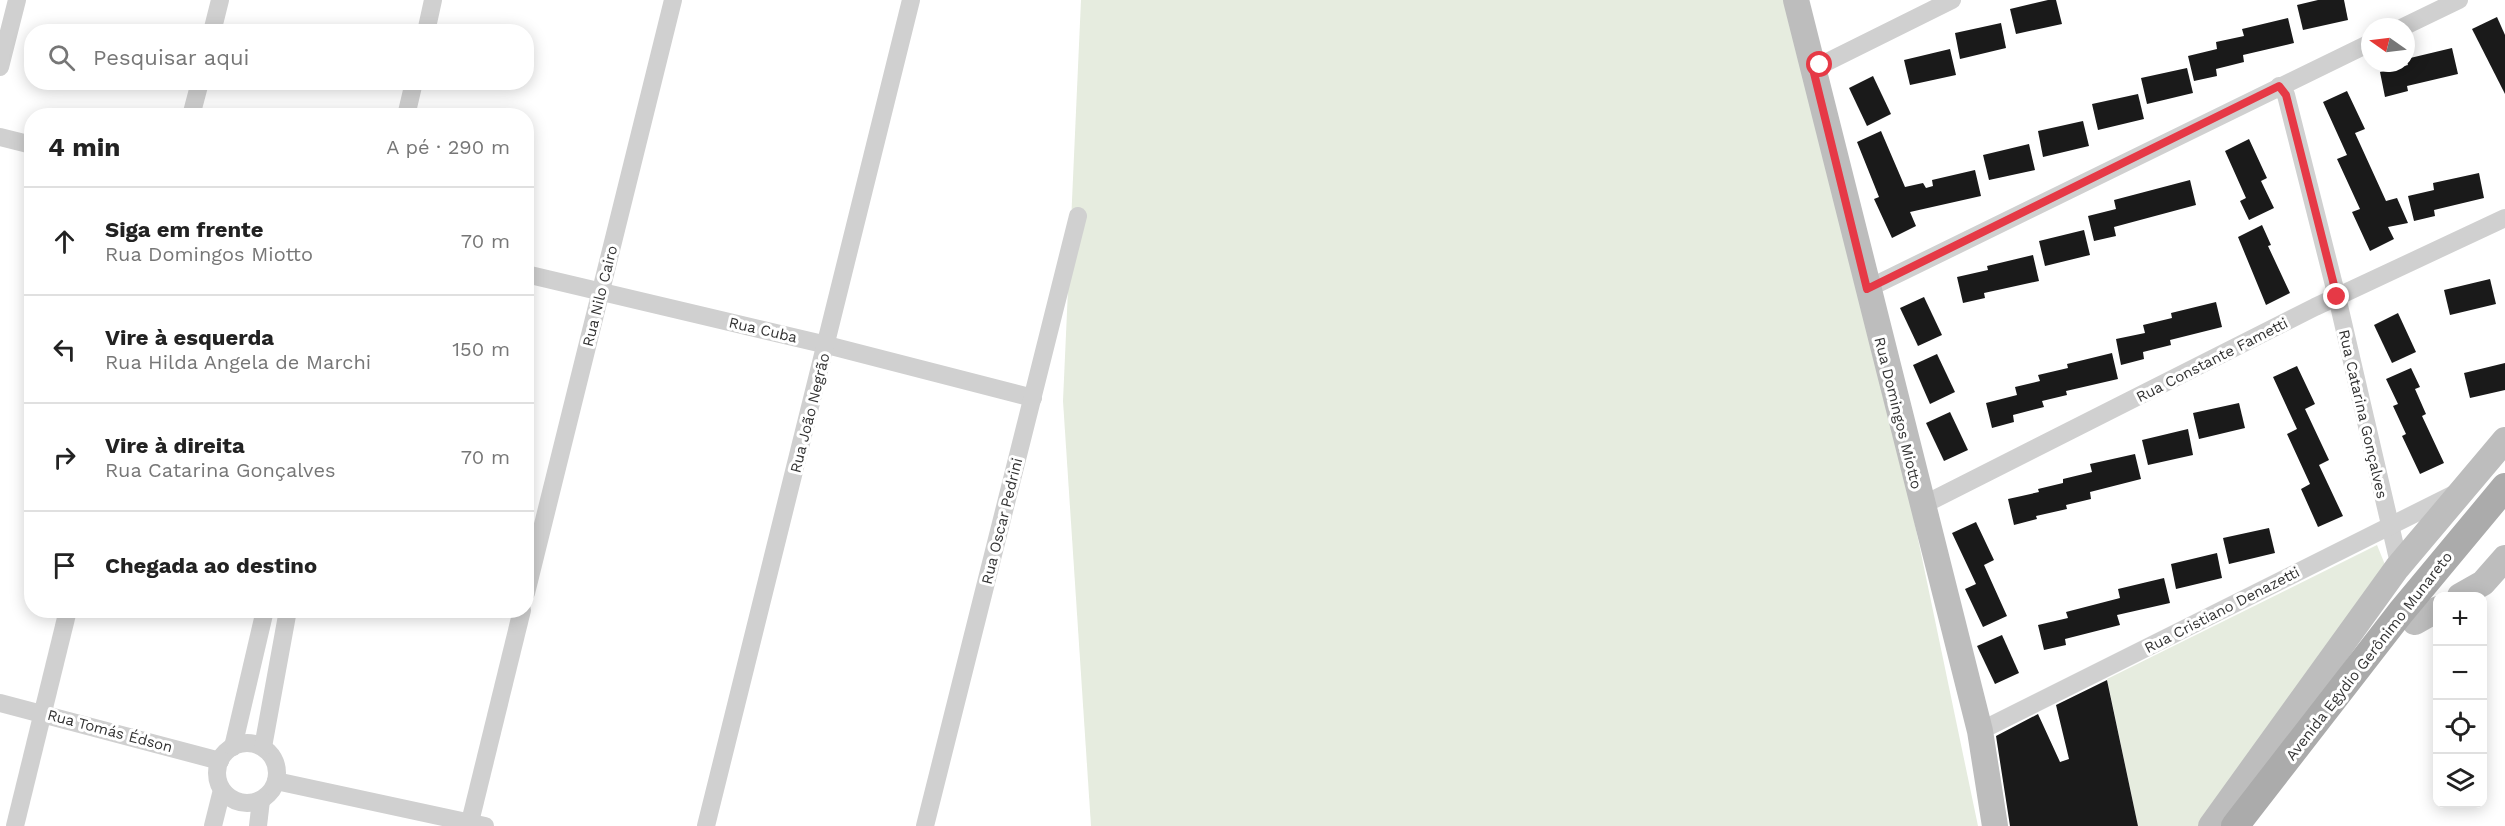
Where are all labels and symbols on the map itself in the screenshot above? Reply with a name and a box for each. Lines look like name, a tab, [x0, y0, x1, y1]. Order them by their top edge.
north arrow	[2361, 18, 2415, 72]
route start	[1806, 51, 1832, 77]
street label: Rua Nilo Cairo	[579, 244, 621, 348]
route end	[2323, 283, 2349, 309]
street label: Rua Cuba	[727, 313, 800, 347]
street label: Rua Constante Fametti	[2133, 314, 2291, 406]
street label: Rua Catarina Gonçalves	[2335, 328, 2391, 500]
street label: Rua Domingos Miotto	[1870, 335, 1926, 491]
street label: Rua João Negrão	[786, 351, 834, 475]
street label: Rua Oscar Pedrini	[978, 456, 1026, 586]
street label: Avenida Egydio Gerônimo Munareto	[2282, 548, 2456, 764]
street label: Rua Cristiano Denazetti	[2141, 563, 2303, 657]
street label: Rua Tomás Édson	[45, 706, 175, 756]

